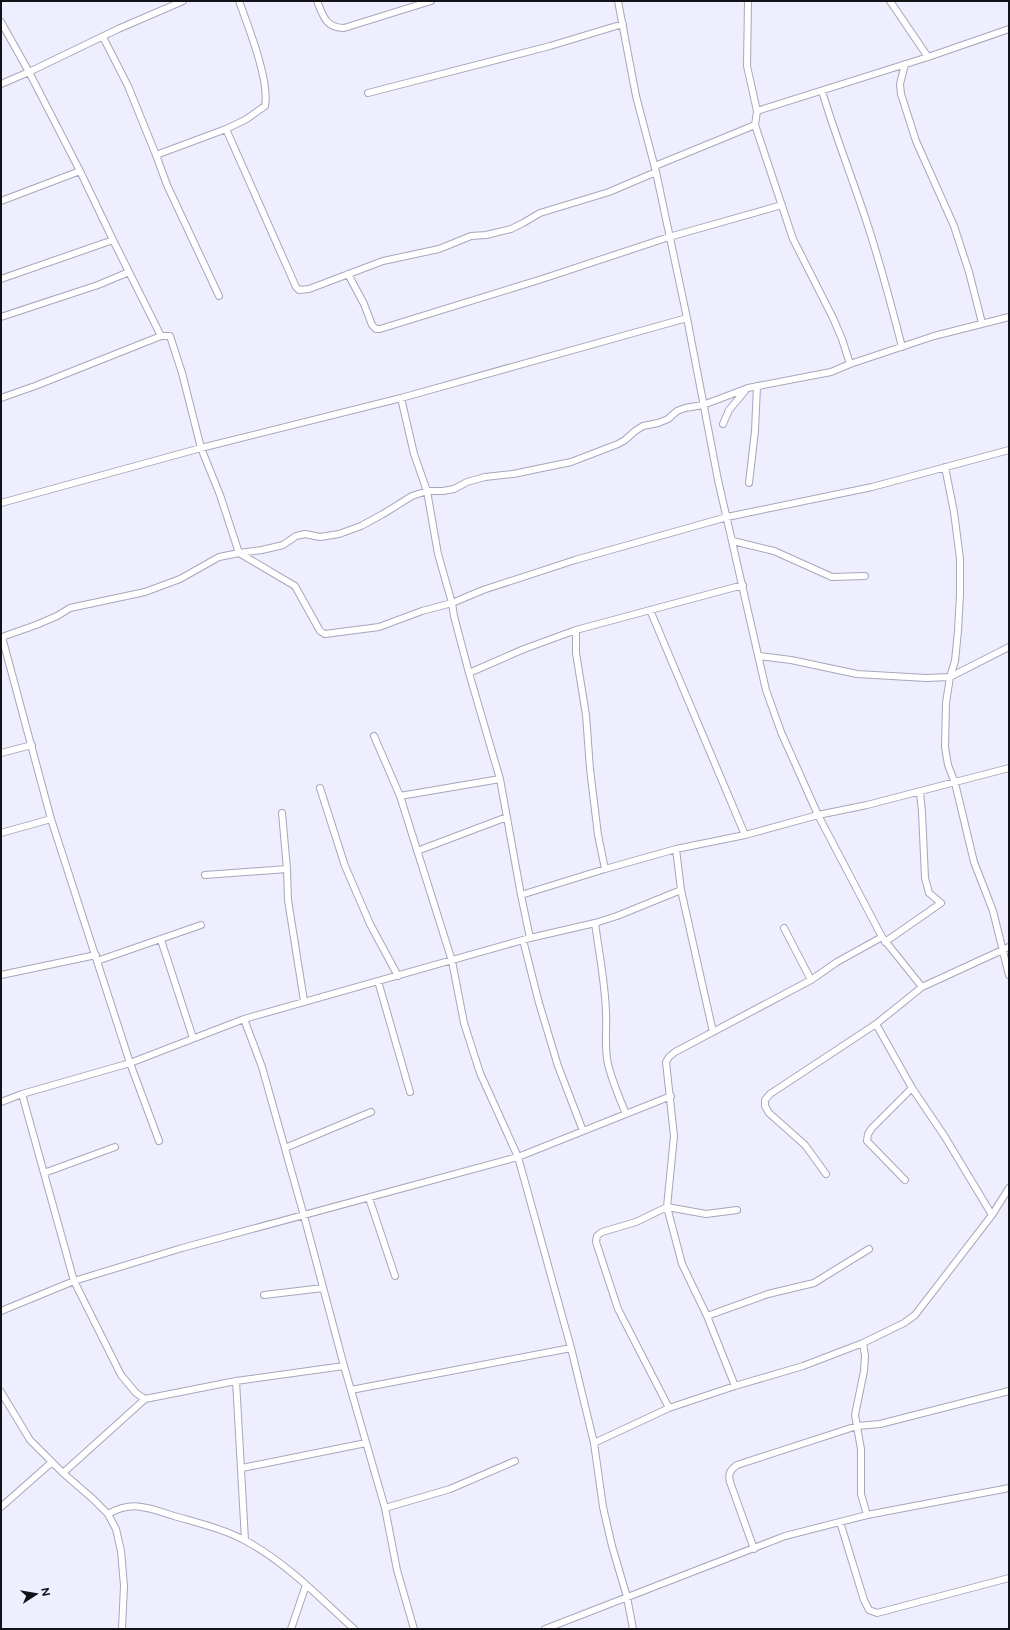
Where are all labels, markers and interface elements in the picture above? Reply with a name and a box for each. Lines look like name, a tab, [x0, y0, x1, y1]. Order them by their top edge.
north arrow	[16, 1574, 56, 1614]
text: N	[38, 1587, 53, 1598]

